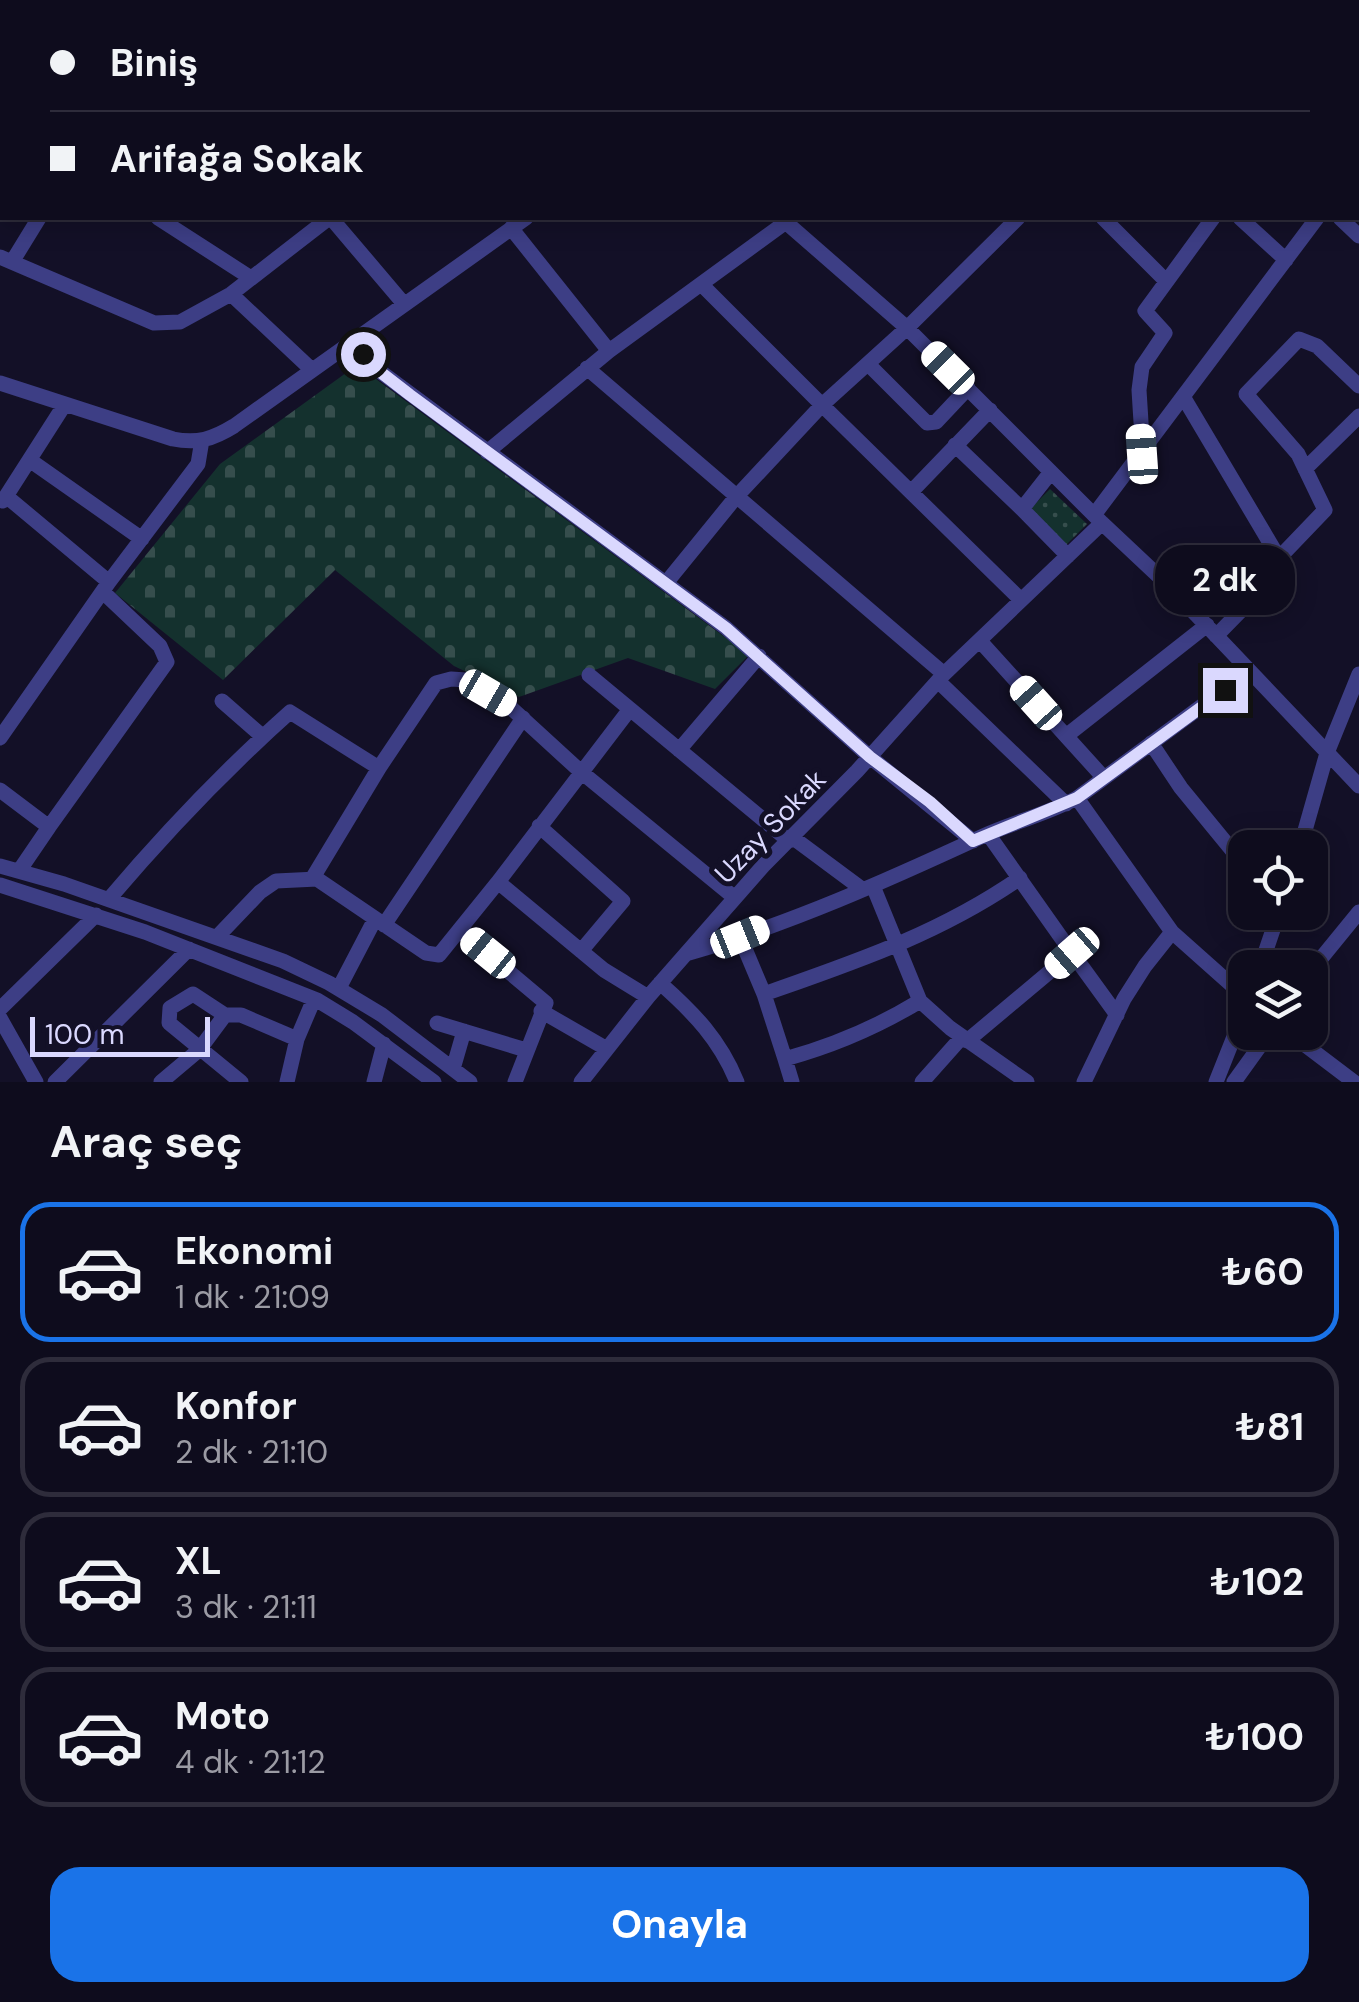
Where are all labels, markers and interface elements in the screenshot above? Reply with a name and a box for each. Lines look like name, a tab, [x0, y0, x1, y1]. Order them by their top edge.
text: Biniş	[110, 38, 198, 88]
text: Arifağa Sokak	[110, 134, 364, 184]
route start	[341, 332, 386, 377]
car	[916, 336, 980, 400]
car	[1125, 423, 1159, 485]
callout: 2 dk	[1155, 545, 1295, 615]
text: 2 dk	[1192, 559, 1258, 601]
car	[455, 665, 521, 721]
route end	[1203, 668, 1248, 713]
car	[1005, 671, 1067, 735]
street label: Uzay Sokak	[707, 761, 834, 891]
map controls	[1228, 830, 1328, 1050]
button: locate	[1228, 830, 1328, 930]
car	[707, 912, 773, 962]
car	[455, 922, 521, 984]
car	[1040, 922, 1104, 984]
button: layers	[1228, 950, 1328, 1050]
scale bar	[30, 1012, 210, 1056]
text: 100 m	[45, 1016, 124, 1053]
text: Araç seç	[50, 1112, 243, 1171]
text: Ekonomi	[175, 1226, 333, 1276]
icon: car	[55, 1227, 145, 1317]
text: ₺60	[1222, 1247, 1304, 1297]
text: 1 dk · 21:09	[175, 1276, 330, 1318]
text: Konfor	[175, 1381, 297, 1431]
icon: car	[55, 1382, 145, 1472]
text: ₺81	[1235, 1402, 1304, 1452]
text: 2 dk · 21:10	[175, 1431, 328, 1473]
text: XL	[175, 1536, 222, 1586]
icon: car	[55, 1537, 145, 1627]
text: ₺102	[1210, 1557, 1304, 1607]
text: 3 dk · 21:11	[175, 1586, 317, 1628]
text: Moto	[175, 1691, 270, 1741]
icon: car	[55, 1692, 145, 1782]
text: ₺100	[1205, 1712, 1304, 1762]
text: 4 dk · 21:12	[175, 1741, 326, 1783]
button: Onayla	[50, 1867, 1309, 1982]

